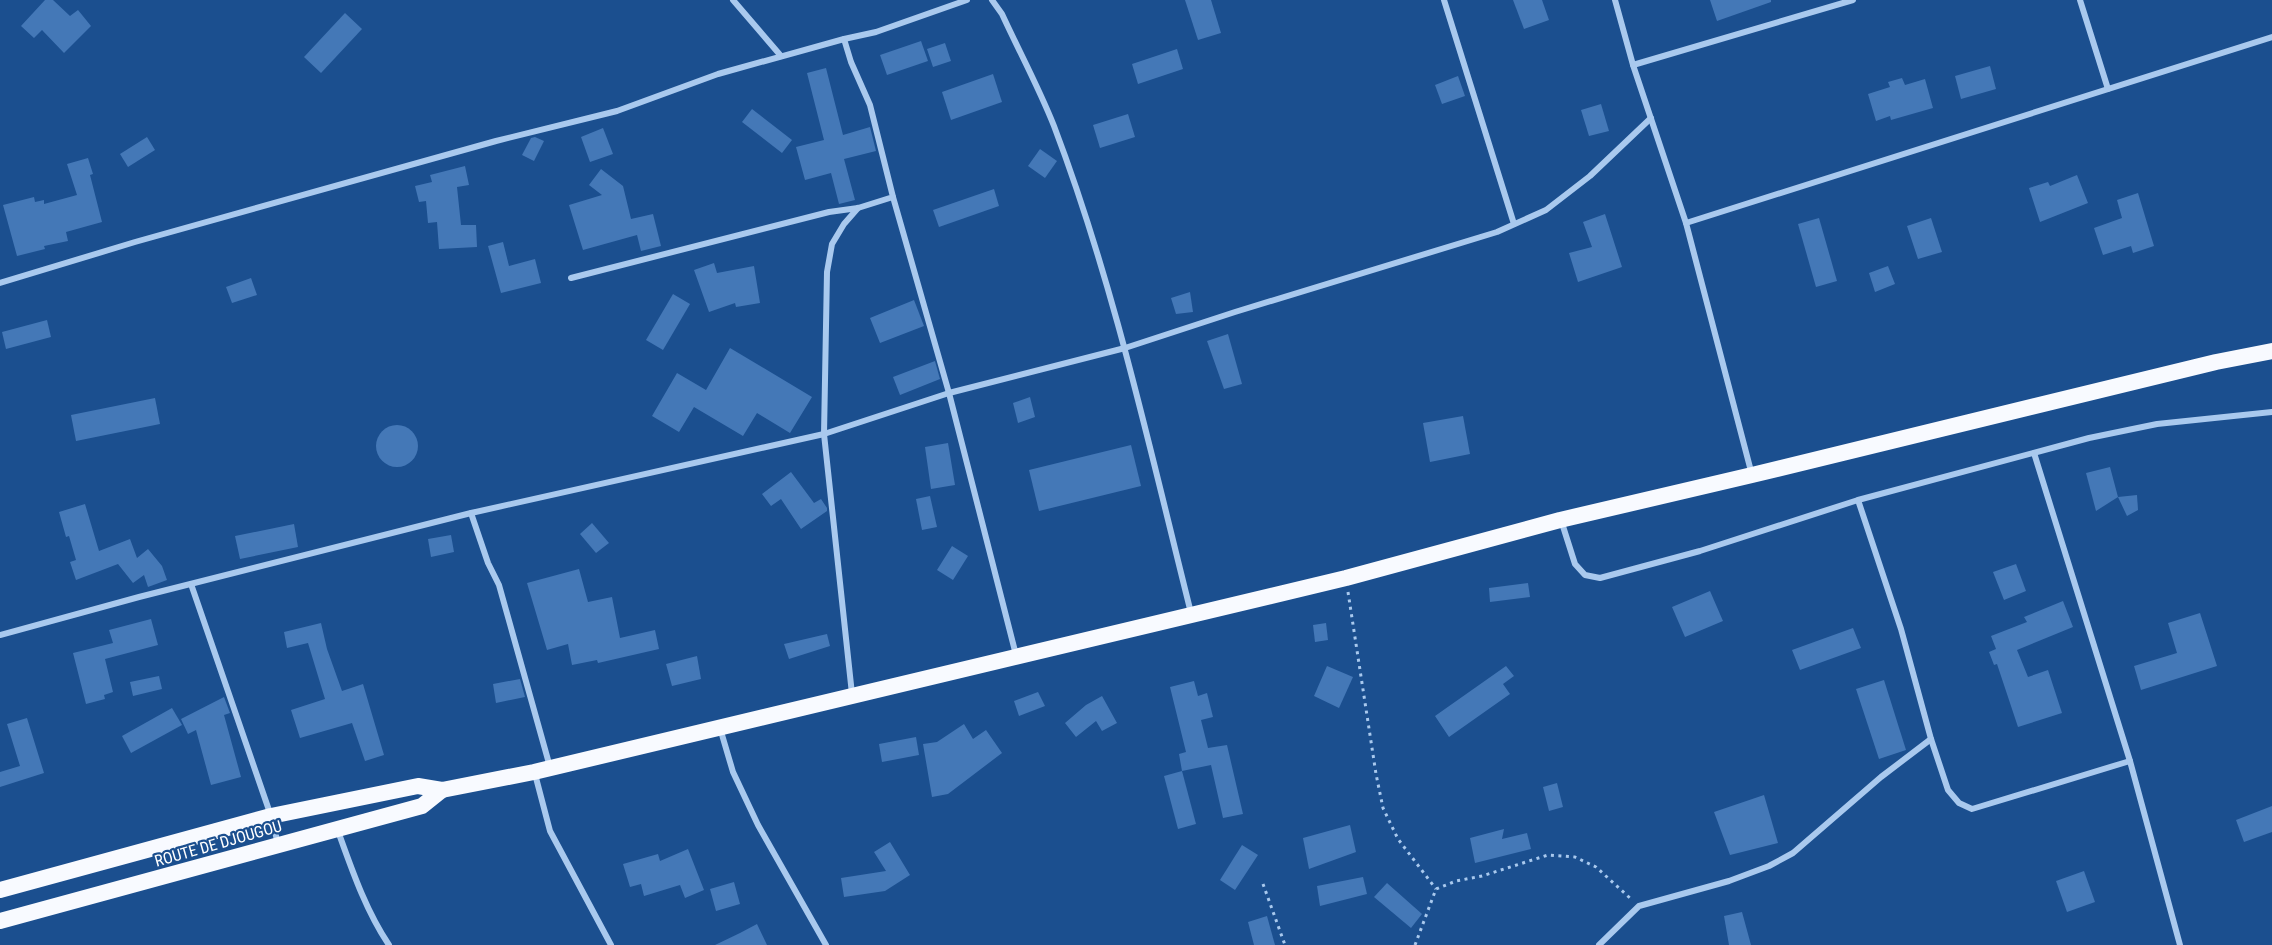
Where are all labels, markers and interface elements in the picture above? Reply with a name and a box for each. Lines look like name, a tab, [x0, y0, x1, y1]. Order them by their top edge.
street label: ROUTE DE DJOUGOU	[152, 816, 284, 871]

